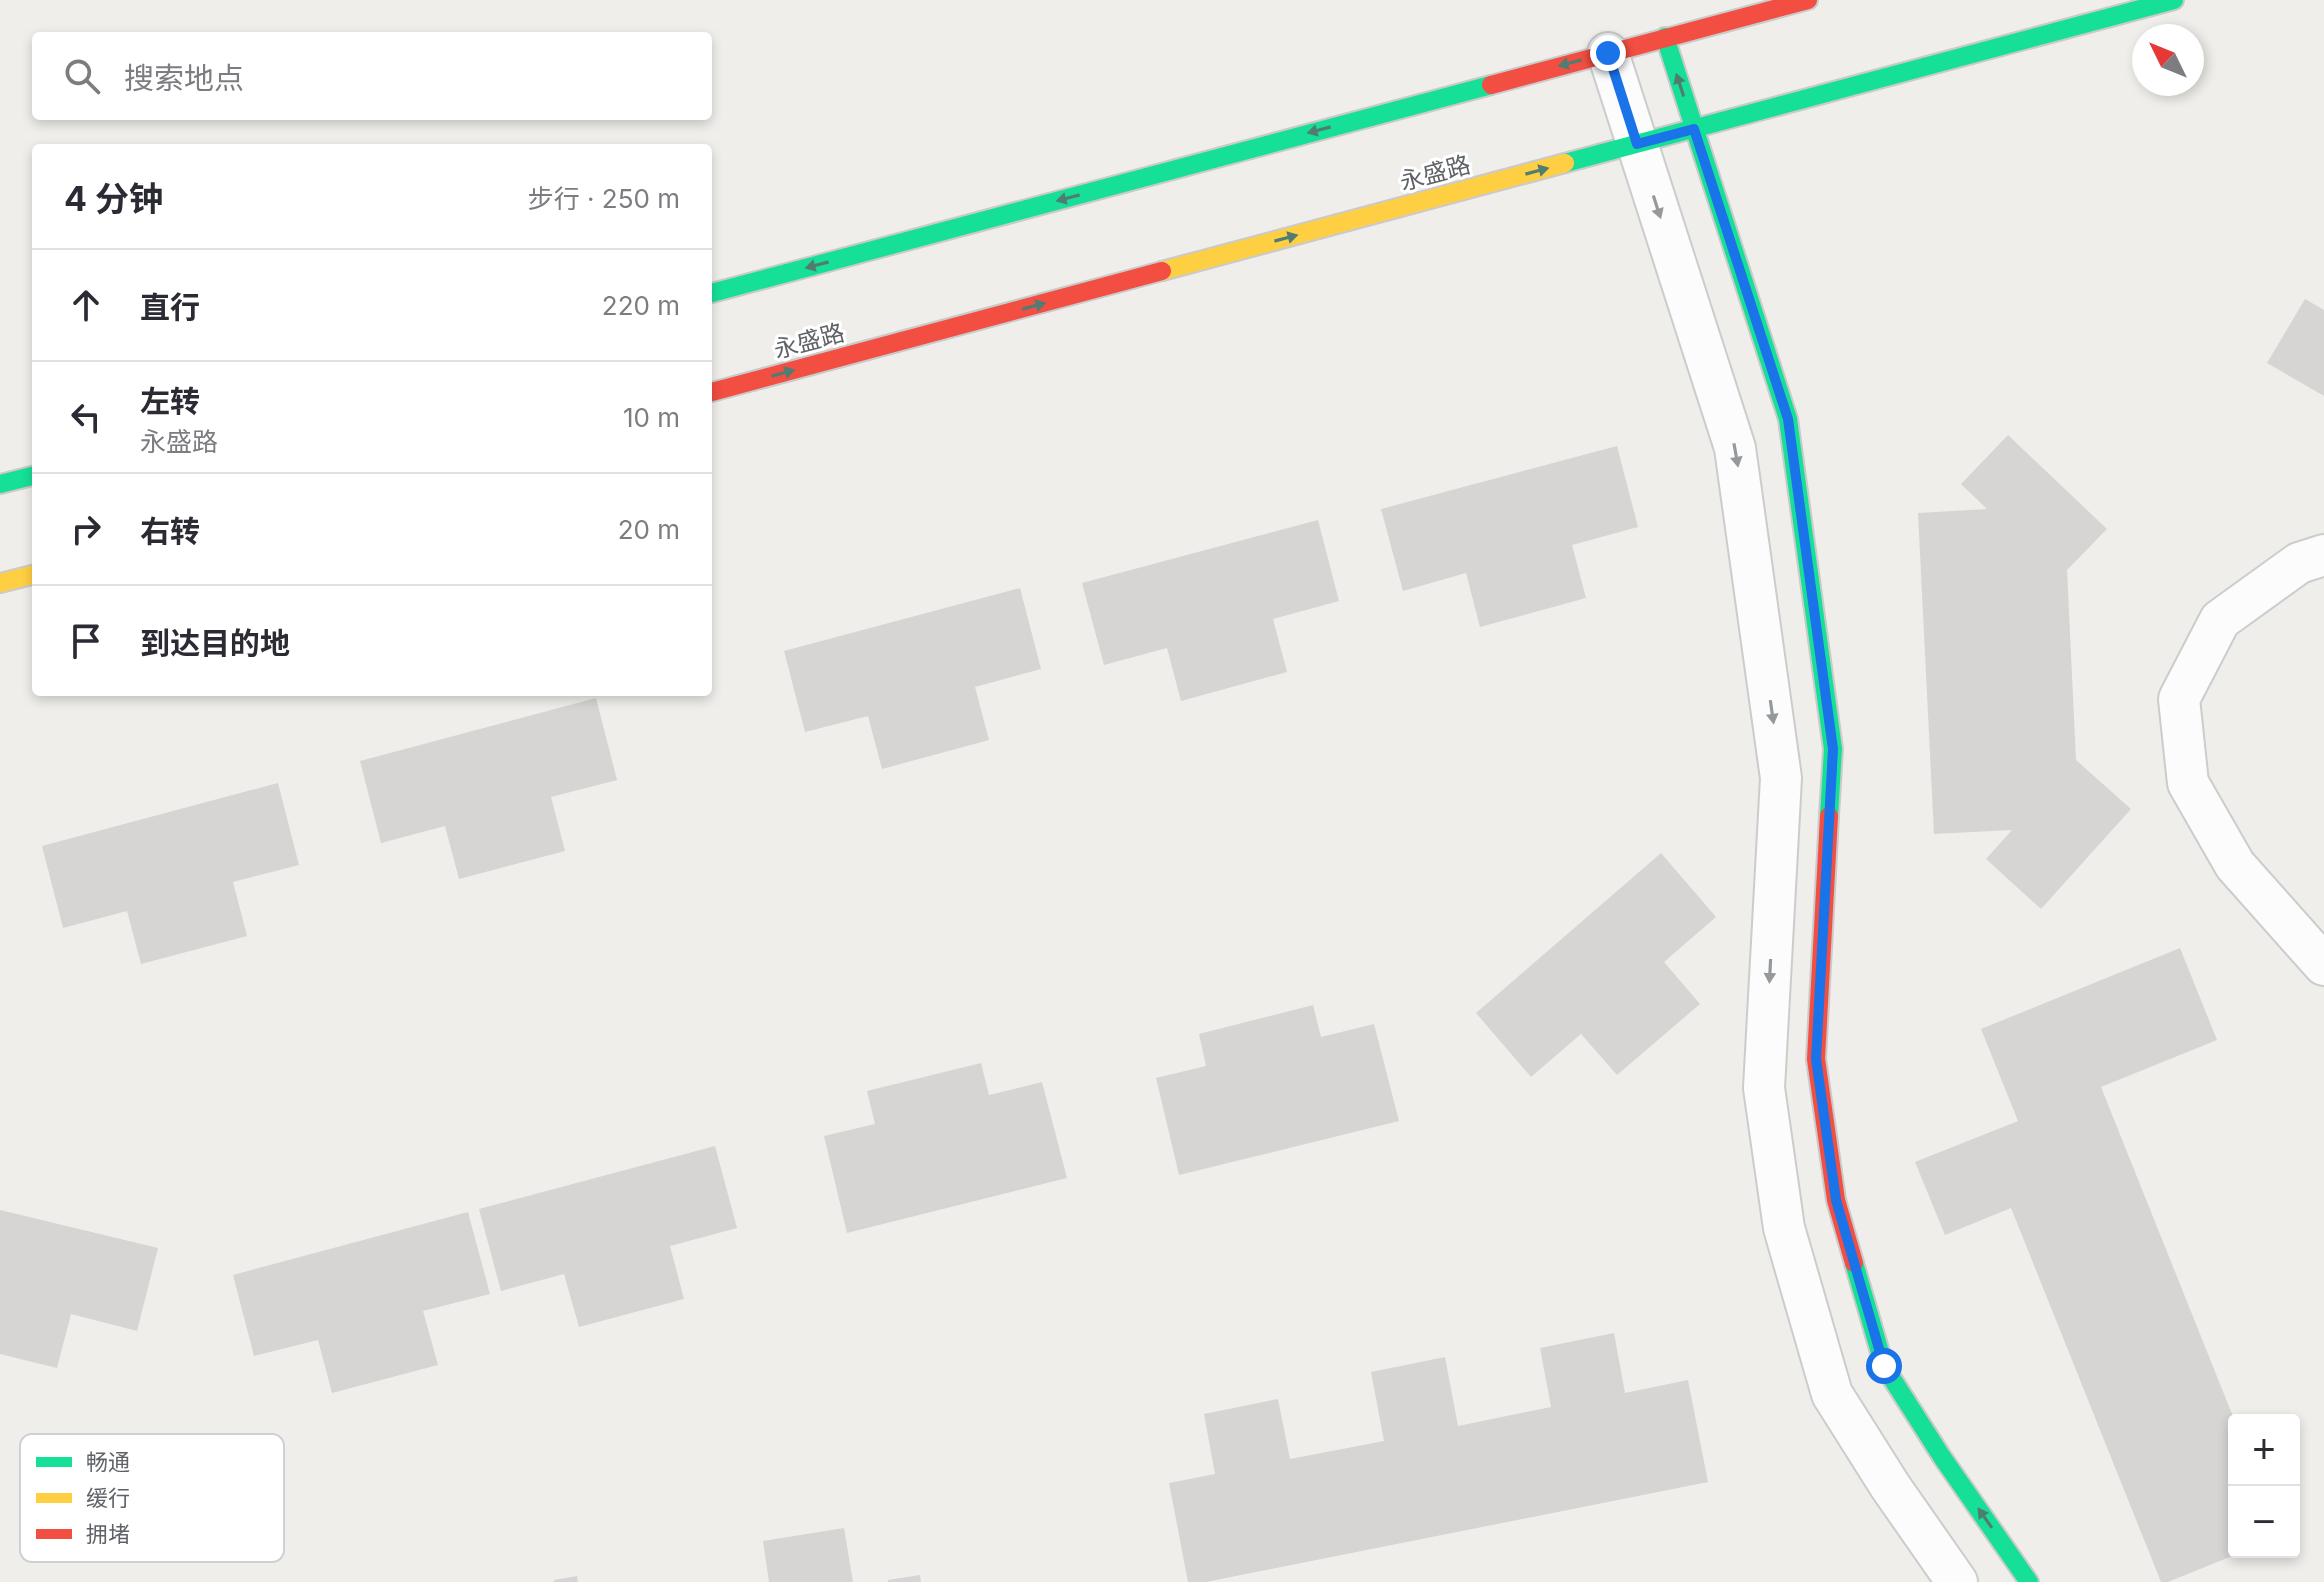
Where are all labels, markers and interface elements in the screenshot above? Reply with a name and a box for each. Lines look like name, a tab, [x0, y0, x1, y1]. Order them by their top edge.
north arrow	[2132, 24, 2204, 96]
search box	[32, 32, 712, 120]
route end	[1590, 35, 1626, 71]
icon: search	[60, 54, 104, 98]
one-way arrow	[1558, 57, 1583, 69]
text: 搜索地点	[124, 60, 244, 96]
one-way arrow	[1674, 73, 1686, 97]
one-way arrow	[1307, 124, 1331, 137]
street label: 永盛路	[1396, 150, 1474, 196]
one-way arrow	[1525, 164, 1549, 177]
text: 4 分钟	[64, 178, 163, 219]
text: 步行 · 250 m	[528, 183, 680, 214]
one-way arrow	[1056, 192, 1081, 204]
one-way arrow	[1652, 195, 1664, 219]
one-way arrow	[1273, 232, 1298, 244]
one-way arrow	[805, 259, 829, 272]
icon: ahead	[64, 283, 108, 327]
text: 直行	[140, 289, 200, 325]
text: 220 m	[602, 290, 680, 321]
one-way arrow	[1022, 299, 1047, 311]
street label: 永盛路	[770, 318, 848, 364]
one-way arrow	[772, 366, 796, 379]
text: 左转	[140, 383, 200, 419]
icon: left	[64, 395, 108, 439]
text: 10 m	[623, 402, 680, 433]
text: 永盛路	[140, 426, 218, 457]
one-way arrow	[1730, 442, 1742, 467]
icon: right	[64, 507, 108, 551]
text: 右转	[140, 513, 200, 549]
text: 20 m	[618, 514, 680, 545]
icon: arrive	[64, 619, 108, 663]
text: 到达目的地	[140, 625, 290, 661]
one-way arrow	[1766, 700, 1779, 725]
one-way arrow	[1764, 959, 1777, 984]
route start	[1866, 1348, 1902, 1384]
map controls	[2228, 1414, 2300, 1558]
button: +	[2228, 1414, 2300, 1486]
legend	[20, 1434, 284, 1562]
text: 畅通	[86, 1449, 130, 1475]
text: 缓行	[86, 1485, 130, 1511]
button: −	[2228, 1486, 2300, 1558]
one-way arrow	[1978, 1507, 1993, 1528]
text: 拥堵	[86, 1521, 130, 1547]

